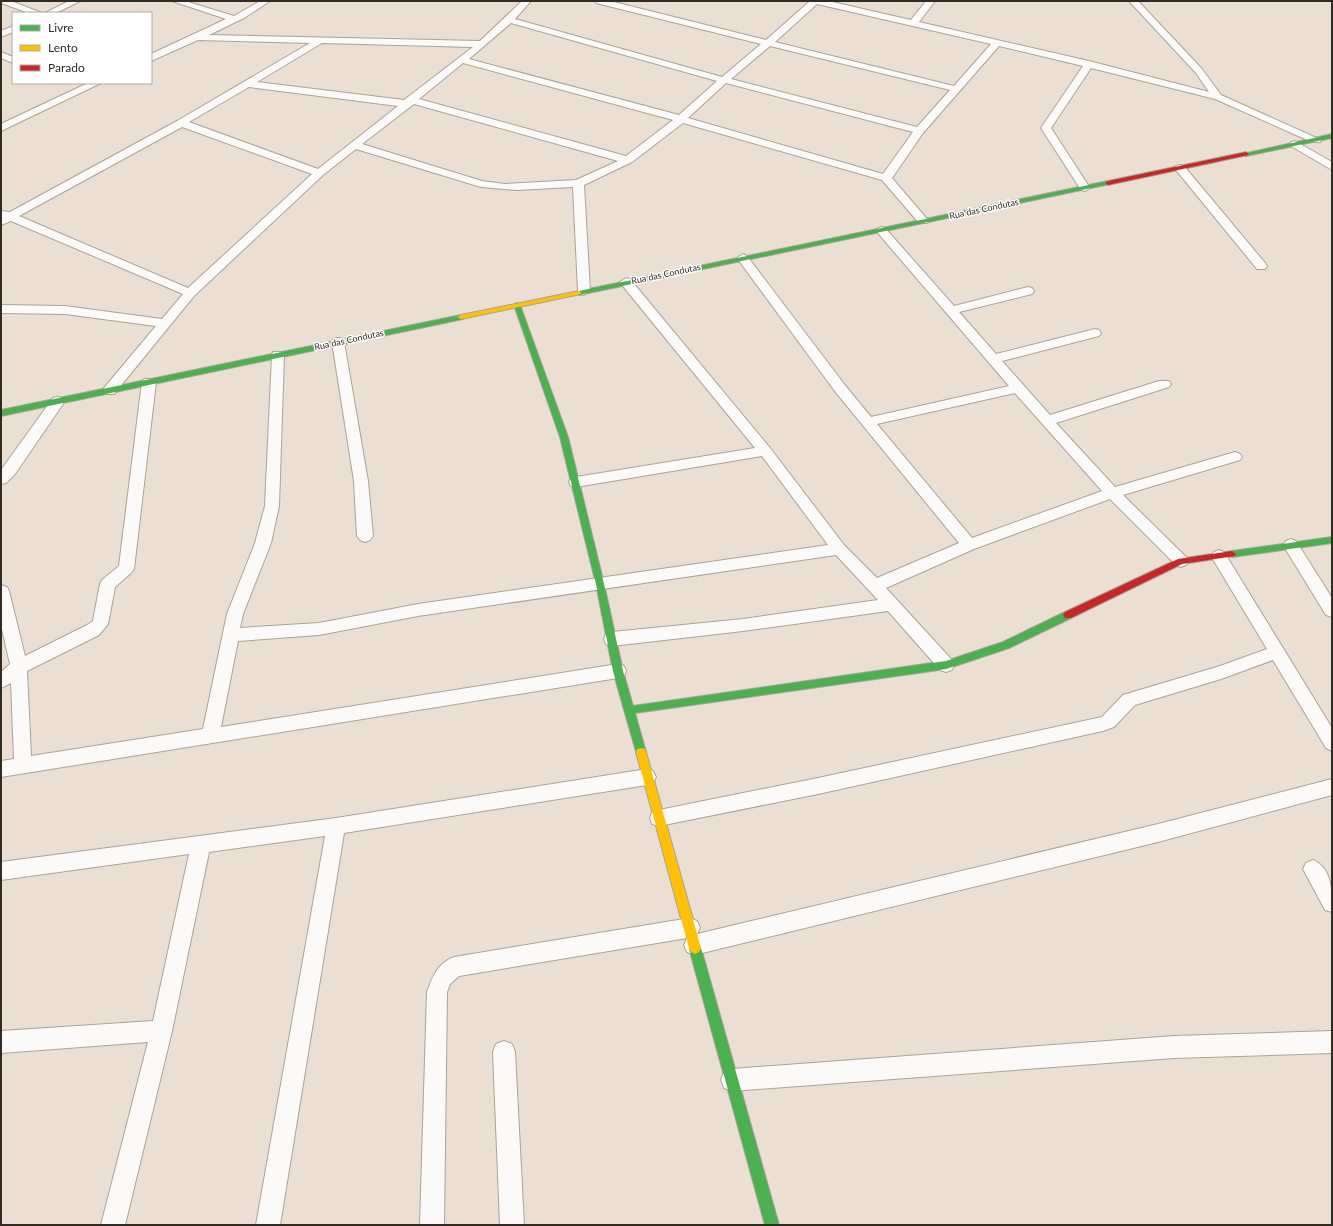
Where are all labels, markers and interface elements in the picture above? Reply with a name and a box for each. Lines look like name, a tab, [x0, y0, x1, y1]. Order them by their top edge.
legend	[12, 12, 152, 84]
text: Livre	[48, 20, 74, 35]
text: Lento	[48, 40, 78, 55]
text: Parado	[48, 60, 85, 75]
street label: Rua das Condutas	[948, 196, 1020, 221]
street label: Rua das Condutas	[630, 261, 702, 286]
street label: Rua das Condutas	[313, 327, 385, 352]

